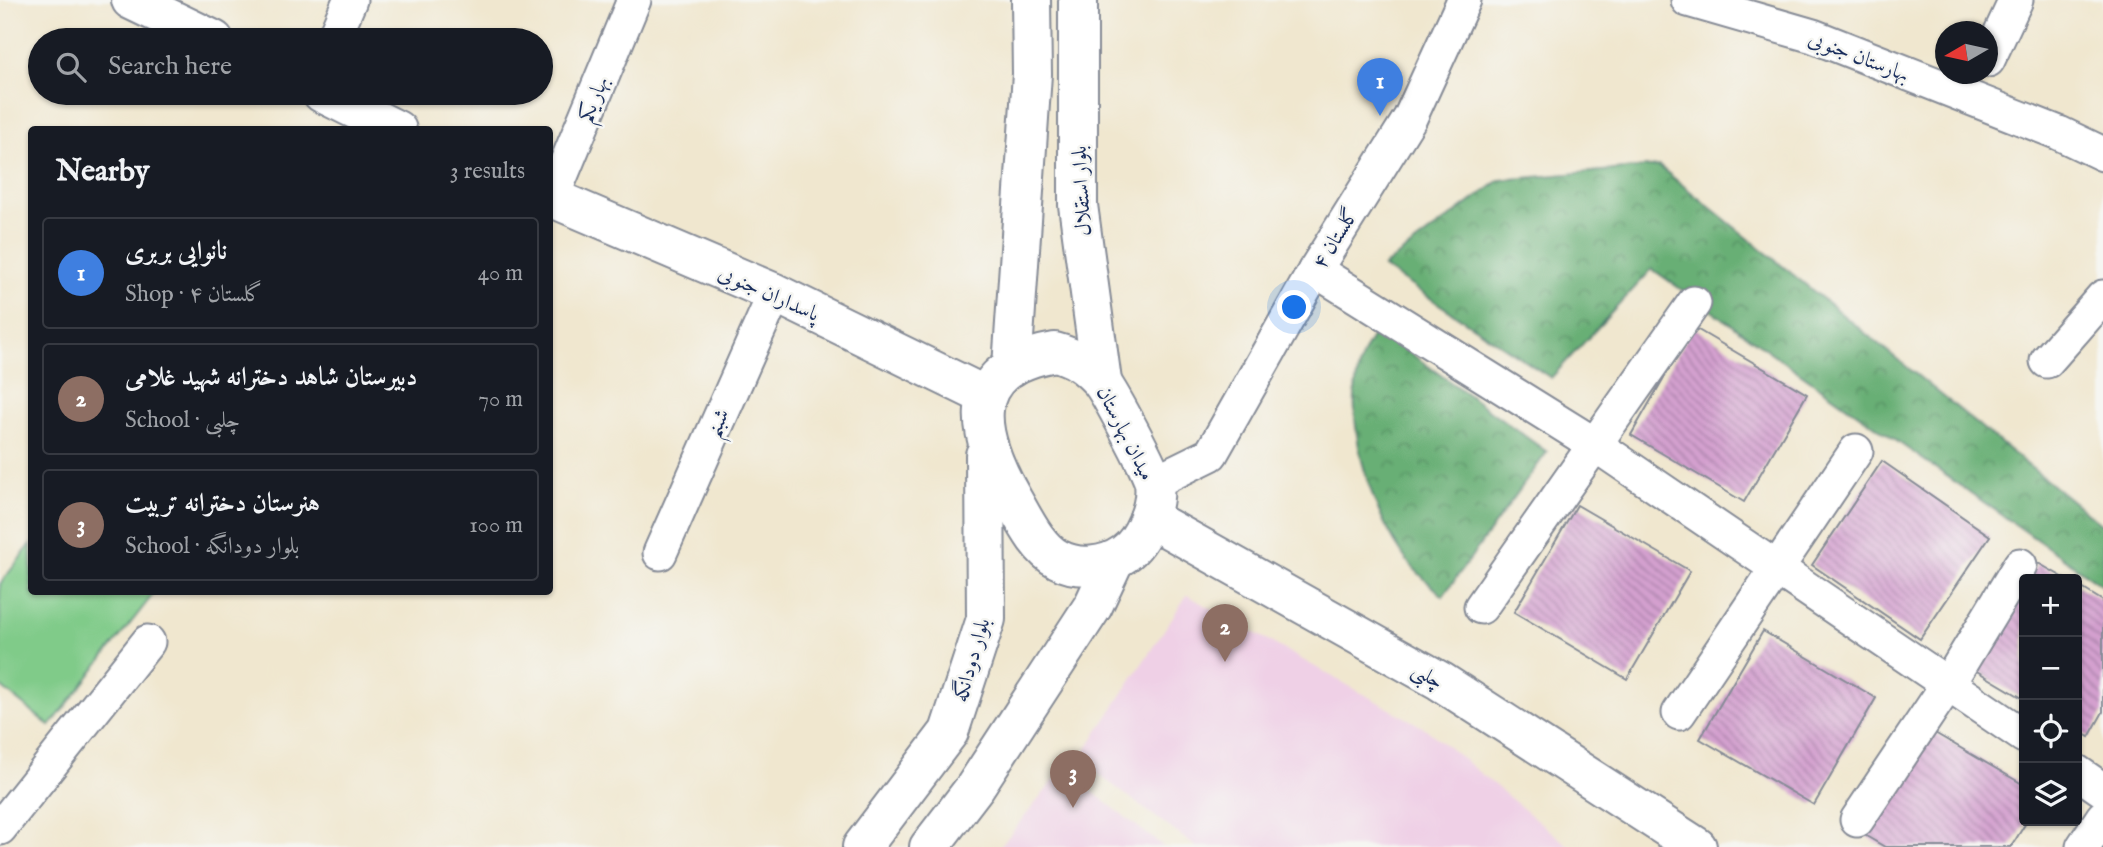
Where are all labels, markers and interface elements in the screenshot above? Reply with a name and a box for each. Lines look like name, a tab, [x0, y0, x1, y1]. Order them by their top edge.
north arrow	[1935, 21, 1998, 84]
street label: بهارستان جنوبی	[1804, 26, 1913, 89]
search box	[28, 28, 553, 105]
icon: search	[52, 48, 90, 86]
text: Search here	[108, 50, 232, 83]
pin: 1	[1357, 58, 1403, 116]
street label: بهار یکم	[573, 72, 620, 128]
street label: بلوار استقلال	[1067, 145, 1098, 237]
text: Nearby	[56, 153, 149, 191]
text: 3 results	[450, 157, 525, 186]
street label: گلستان ۴	[1306, 203, 1365, 274]
text: نانوایی بربری	[125, 235, 227, 268]
text: 1	[77, 259, 85, 288]
text: 40 m	[478, 259, 523, 288]
street label: پاسداران جنوبی	[714, 260, 824, 329]
text: Shop · گلستان ۴	[125, 280, 262, 309]
your location	[1277, 290, 1311, 324]
text: دبیرستان شاهد دخترانه شهید غلامی	[125, 361, 417, 394]
street label: میدان بهارستان	[1089, 382, 1160, 486]
text: 2	[76, 385, 86, 414]
text: 70 m	[478, 385, 523, 414]
street label: شبنم	[700, 405, 742, 445]
text: School · چلبی	[125, 406, 240, 435]
text: هنرستان دخترانه تربیت	[125, 487, 320, 520]
text: 3	[77, 511, 85, 540]
text: 100 m	[469, 511, 523, 540]
text: School · بلوار دودانگه	[125, 532, 299, 561]
map controls	[2019, 574, 2082, 826]
button: +	[2019, 574, 2082, 637]
pin: 2	[1202, 604, 1248, 662]
street label: بلوار دودانگه	[947, 615, 997, 706]
button: −	[2019, 637, 2082, 700]
street label: چلبی	[1406, 657, 1448, 698]
button: locate	[2019, 700, 2082, 763]
pin: 3	[1050, 750, 1096, 808]
button: layers	[2019, 763, 2082, 826]

